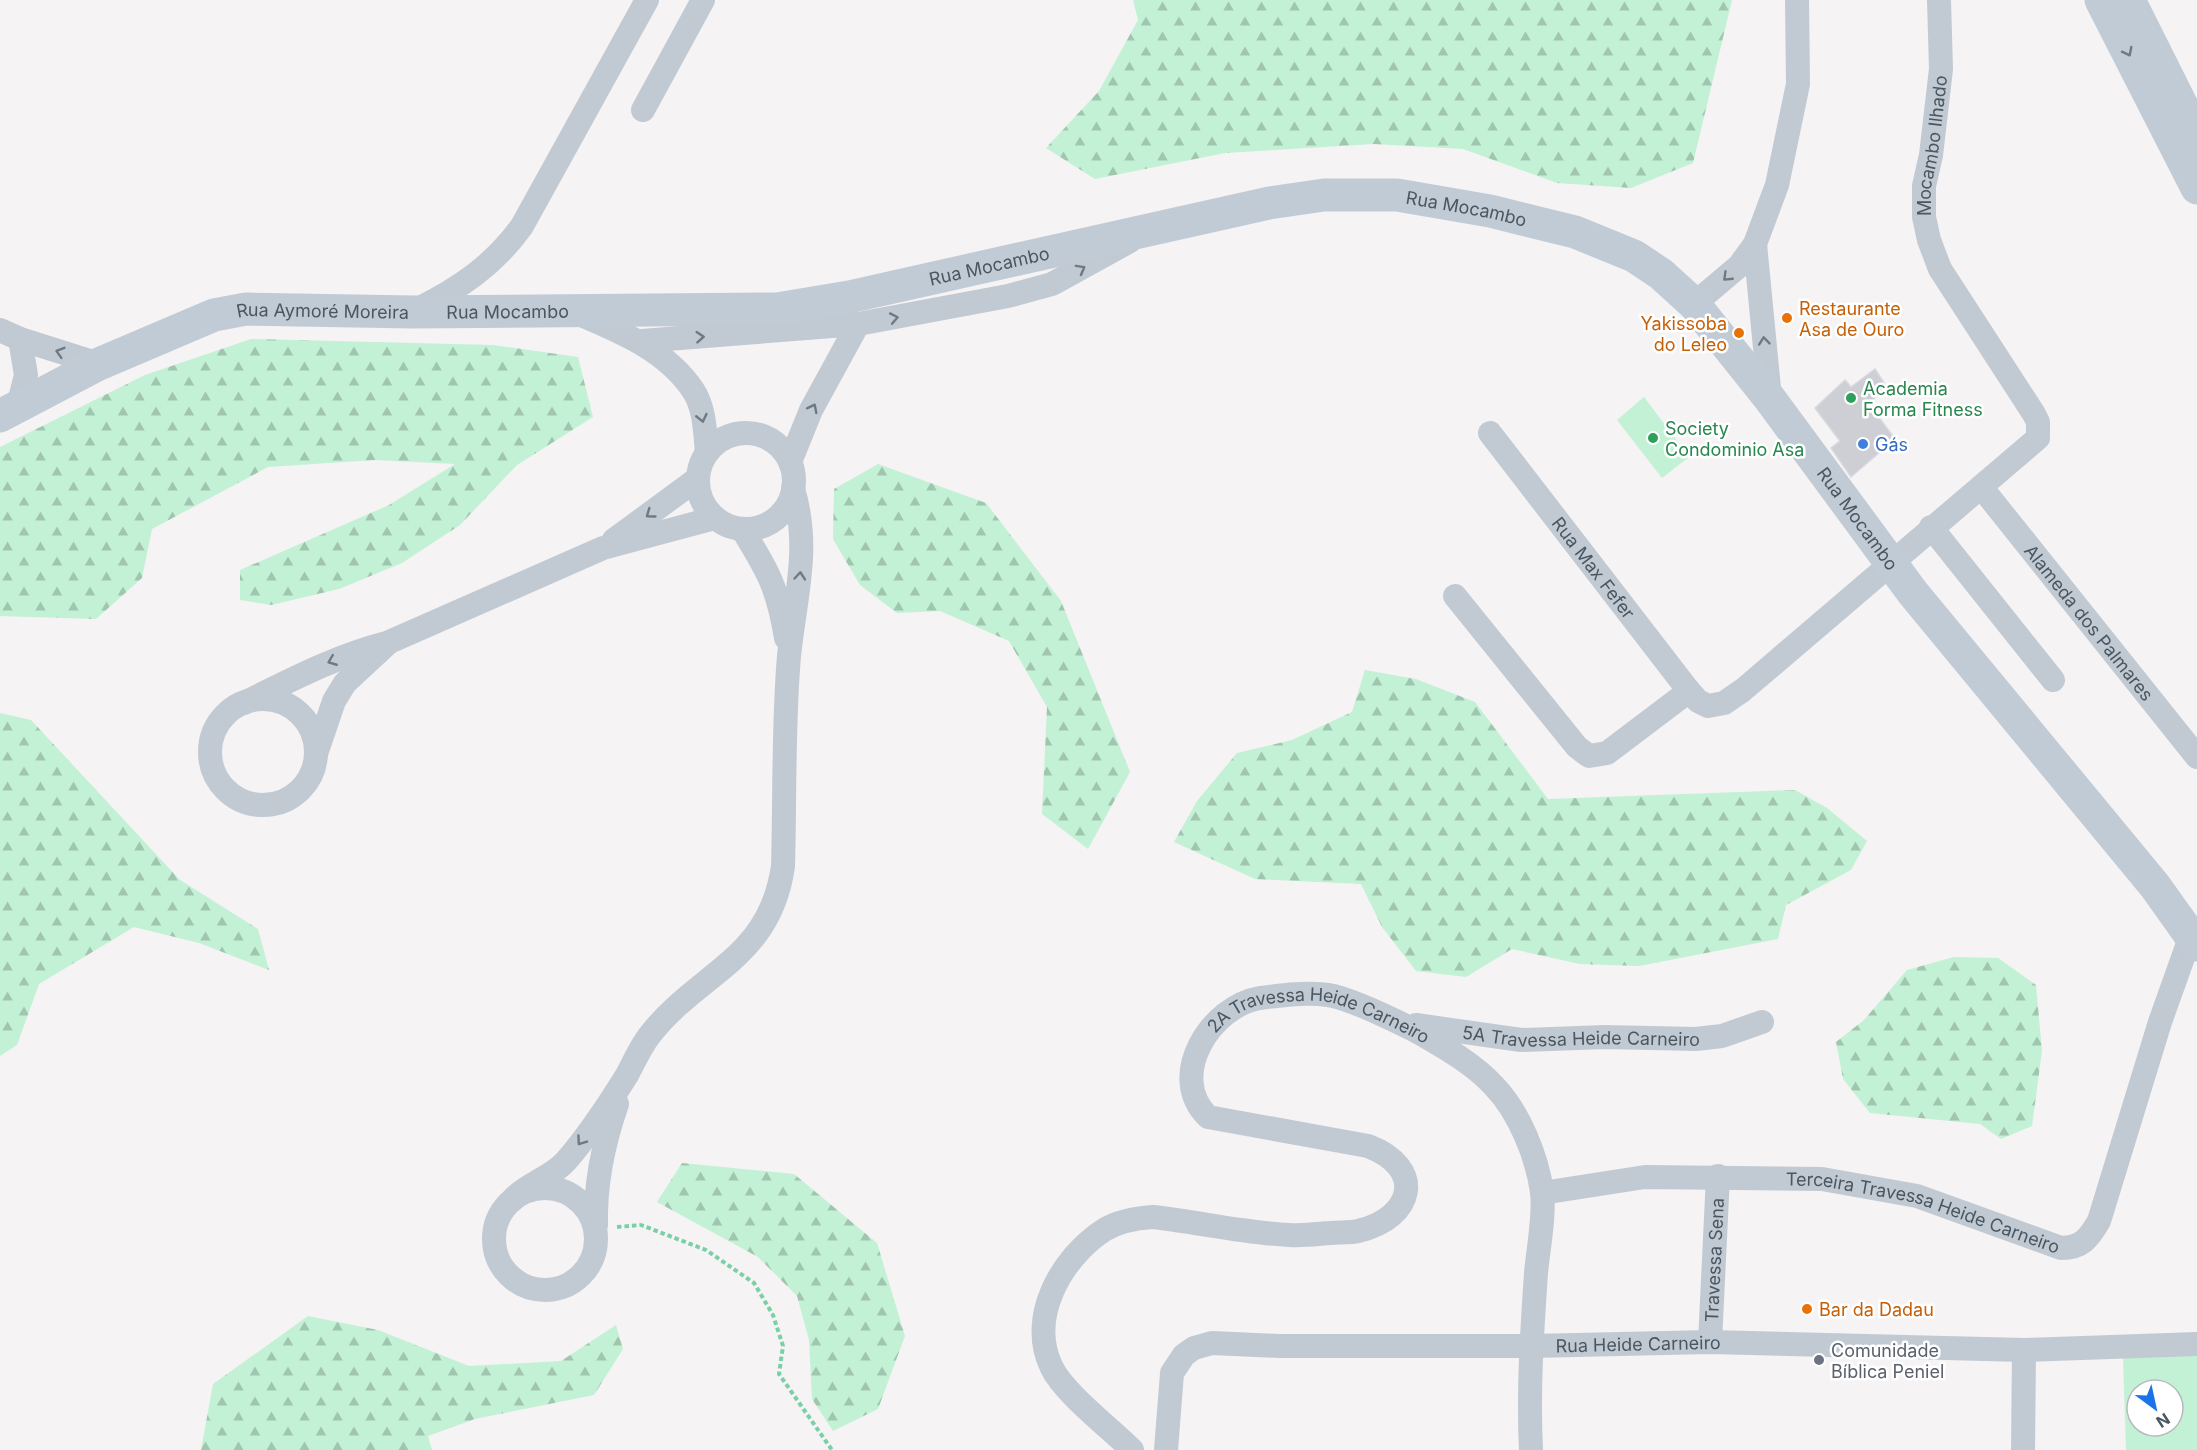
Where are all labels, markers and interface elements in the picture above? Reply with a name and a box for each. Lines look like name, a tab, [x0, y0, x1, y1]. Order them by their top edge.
one-way arrow	[2120, 46, 2132, 57]
street label: Mocambo Ilhado	[1913, 74, 1951, 216]
street label: Rua Mocambo	[1404, 186, 1529, 230]
street label: Rua Mocambo	[927, 242, 1051, 289]
one-way arrow	[1075, 265, 1086, 276]
one-way arrow	[1723, 270, 1734, 281]
street label: Rua Aymoré Moreira	[235, 298, 409, 322]
place label: Restaurante Asa de Ouro	[1799, 298, 1904, 340]
street label: Rua Mocambo	[446, 300, 569, 322]
marker: Restaurante Asa de Ouro	[1780, 311, 1794, 325]
one-way arrow	[889, 312, 899, 325]
place label: Yakissoba do Leleo	[1641, 313, 1727, 355]
marker: Yakissoba do Leleo	[1732, 326, 1746, 340]
one-way arrow	[696, 330, 705, 343]
one-way arrow	[1758, 336, 1771, 345]
one-way arrow	[55, 347, 66, 359]
place label: Academia Forma Fitness	[1863, 378, 1983, 420]
marker: Academia Forma Fitness	[1844, 391, 1858, 405]
one-way arrow	[806, 403, 817, 414]
one-way arrow	[695, 413, 708, 423]
place label: Society Condominio Asa	[1665, 418, 1804, 460]
marker: Society Condominio Asa	[1646, 431, 1660, 445]
place label: Gás	[1875, 434, 1908, 455]
marker: Gás	[1856, 437, 1870, 451]
street label: Rua Mocambo	[1813, 463, 1903, 574]
one-way arrow	[646, 506, 657, 517]
street label: Rua Max Fefer	[1548, 513, 1640, 623]
street label: Alameda dos Palmares	[2021, 540, 2158, 705]
one-way arrow	[793, 572, 806, 581]
one-way arrow	[327, 654, 338, 666]
text: 2A Travessa Heide Carneiro	[1202, 983, 1434, 1047]
street label: 5A Travessa Heide Carneiro	[1461, 1021, 1700, 1051]
street label: 2A Travessa Heide Carneiro	[1202, 1024, 1440, 1054]
one-way arrow	[577, 1134, 588, 1145]
street label: Terceira Travessa Heide Carneiro	[1786, 1168, 2063, 1257]
street label: Travessa Sena	[1700, 1197, 1727, 1323]
place label: Bar da Dadau	[1819, 1299, 1934, 1320]
marker: Bar da Dadau	[1800, 1302, 1814, 1316]
street label: Rua Heide Carneiro	[1555, 1331, 1721, 1356]
place label: Comunidade Bíblica Peniel	[1831, 1340, 1944, 1382]
marker: Comunidade Bíblica Peniel	[1812, 1353, 1826, 1367]
north arrow	[2125, 1378, 2185, 1438]
text: N	[2153, 1409, 2174, 1432]

